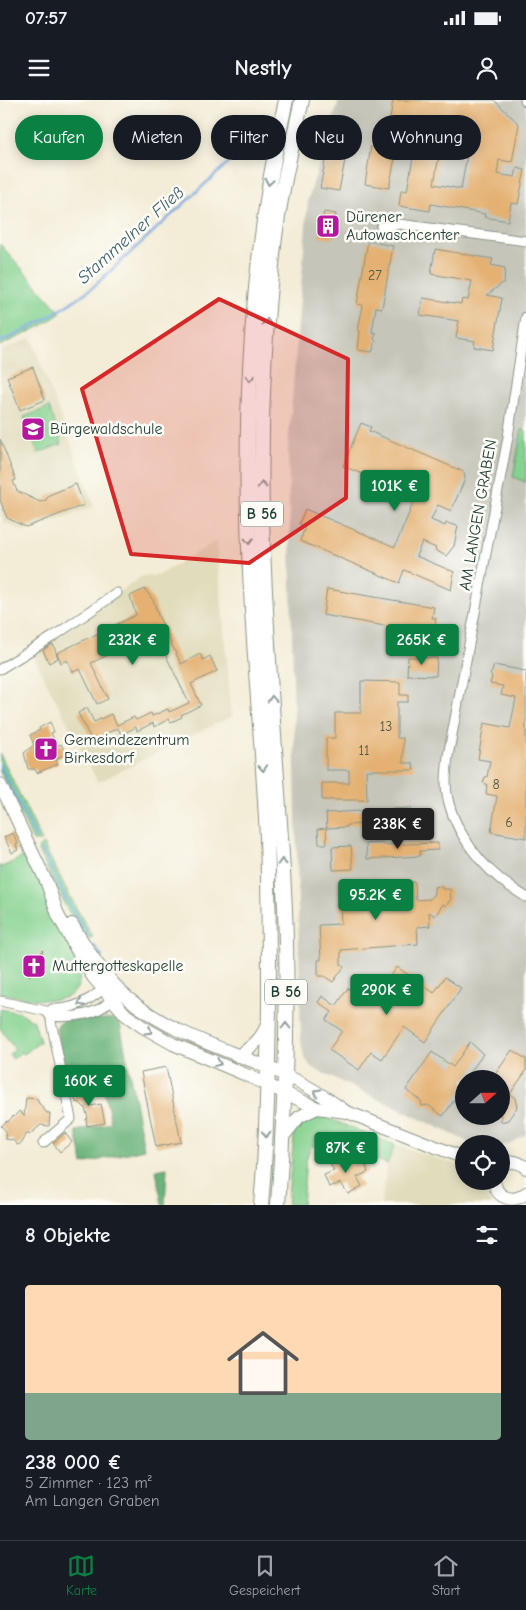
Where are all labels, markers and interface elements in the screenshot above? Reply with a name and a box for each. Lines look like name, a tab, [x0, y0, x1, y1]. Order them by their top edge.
text: 07:57	[25, 7, 67, 29]
icon: menu	[25, 54, 53, 82]
icon: person	[473, 54, 501, 82]
text: Nestly	[235, 55, 291, 81]
chip: Kaufen	[15, 115, 103, 160]
chip: Mieten	[113, 115, 201, 160]
chip: Filter	[211, 115, 286, 160]
chip: Neu	[296, 115, 362, 160]
chip: Wohnung	[372, 115, 481, 160]
one-way arrow	[265, 178, 275, 186]
water label: Stammelner Fließ	[73, 182, 189, 288]
place label: Dürener Autowaschcenter	[346, 208, 460, 244]
building icon: Dürener Autowaschcenter	[315, 213, 341, 239]
house number: 27	[368, 267, 382, 284]
one-way arrow	[262, 318, 273, 326]
one-way arrow	[244, 375, 255, 383]
school or university icon: Bürgewaldschule	[20, 416, 46, 442]
place label: Bürgewaldschule	[50, 420, 163, 438]
street label: AM LANGEN GRABEN	[456, 438, 500, 592]
pin: 101K €	[354, 470, 436, 512]
text: 101K €	[371, 477, 419, 495]
one-way arrow	[256, 480, 267, 488]
road number: B 56	[241, 502, 283, 526]
one-way arrow	[244, 538, 254, 545]
pin: 232K €	[92, 624, 174, 666]
pin: 265K €	[381, 624, 463, 666]
text: 232K €	[108, 631, 158, 649]
text: 265K €	[397, 631, 447, 649]
one-way arrow	[266, 695, 277, 703]
house number: 13	[380, 718, 392, 735]
place label: Gemeindezentrum Birkesdorf	[64, 731, 189, 767]
church icon: Gemeindezentrum Birkesdorf	[33, 736, 59, 762]
house number: 11	[358, 742, 370, 759]
one-way arrow	[257, 764, 268, 772]
house number: 8	[492, 776, 500, 793]
pin: 238K €	[357, 808, 439, 850]
house number: 6	[505, 814, 513, 831]
text: 238K €	[373, 815, 423, 833]
one-way arrow	[276, 857, 287, 865]
pin: 95.2K €	[330, 878, 422, 921]
text: 95.2K €	[349, 886, 403, 904]
church icon: Muttergotteskapelle	[21, 953, 47, 979]
place label: Muttergotteskapelle	[52, 957, 184, 975]
pin: 290K €	[346, 974, 428, 1016]
road number: B 56	[265, 980, 307, 1004]
text: 290K €	[361, 981, 413, 999]
one-way arrow	[77, 997, 86, 1007]
one-way arrow	[281, 1022, 291, 1030]
one-way arrow	[143, 1024, 152, 1034]
one-way arrow	[213, 1057, 222, 1068]
pin: 160K €	[48, 1064, 130, 1107]
north arrow	[455, 1070, 510, 1125]
map controls	[455, 1070, 510, 1190]
text: 160K €	[64, 1072, 114, 1090]
one-way arrow	[313, 1088, 322, 1098]
one-way arrow	[261, 1130, 271, 1138]
pin: 87K €	[311, 1132, 381, 1174]
button: locate	[455, 1135, 510, 1190]
text: 87K €	[325, 1139, 367, 1157]
icon: filters	[473, 1221, 501, 1249]
text: 8 Objekte	[25, 1223, 110, 1247]
icon: home	[218, 1318, 308, 1408]
text: 238 000 €	[25, 1450, 122, 1474]
text: 5 Zimmer · 123 m²	[25, 1474, 152, 1492]
text: Am Langen Graben	[25, 1492, 160, 1510]
tab: Karte	[66, 1552, 97, 1599]
tab: Gespeichert	[229, 1552, 300, 1599]
tab: Start	[432, 1552, 460, 1599]

